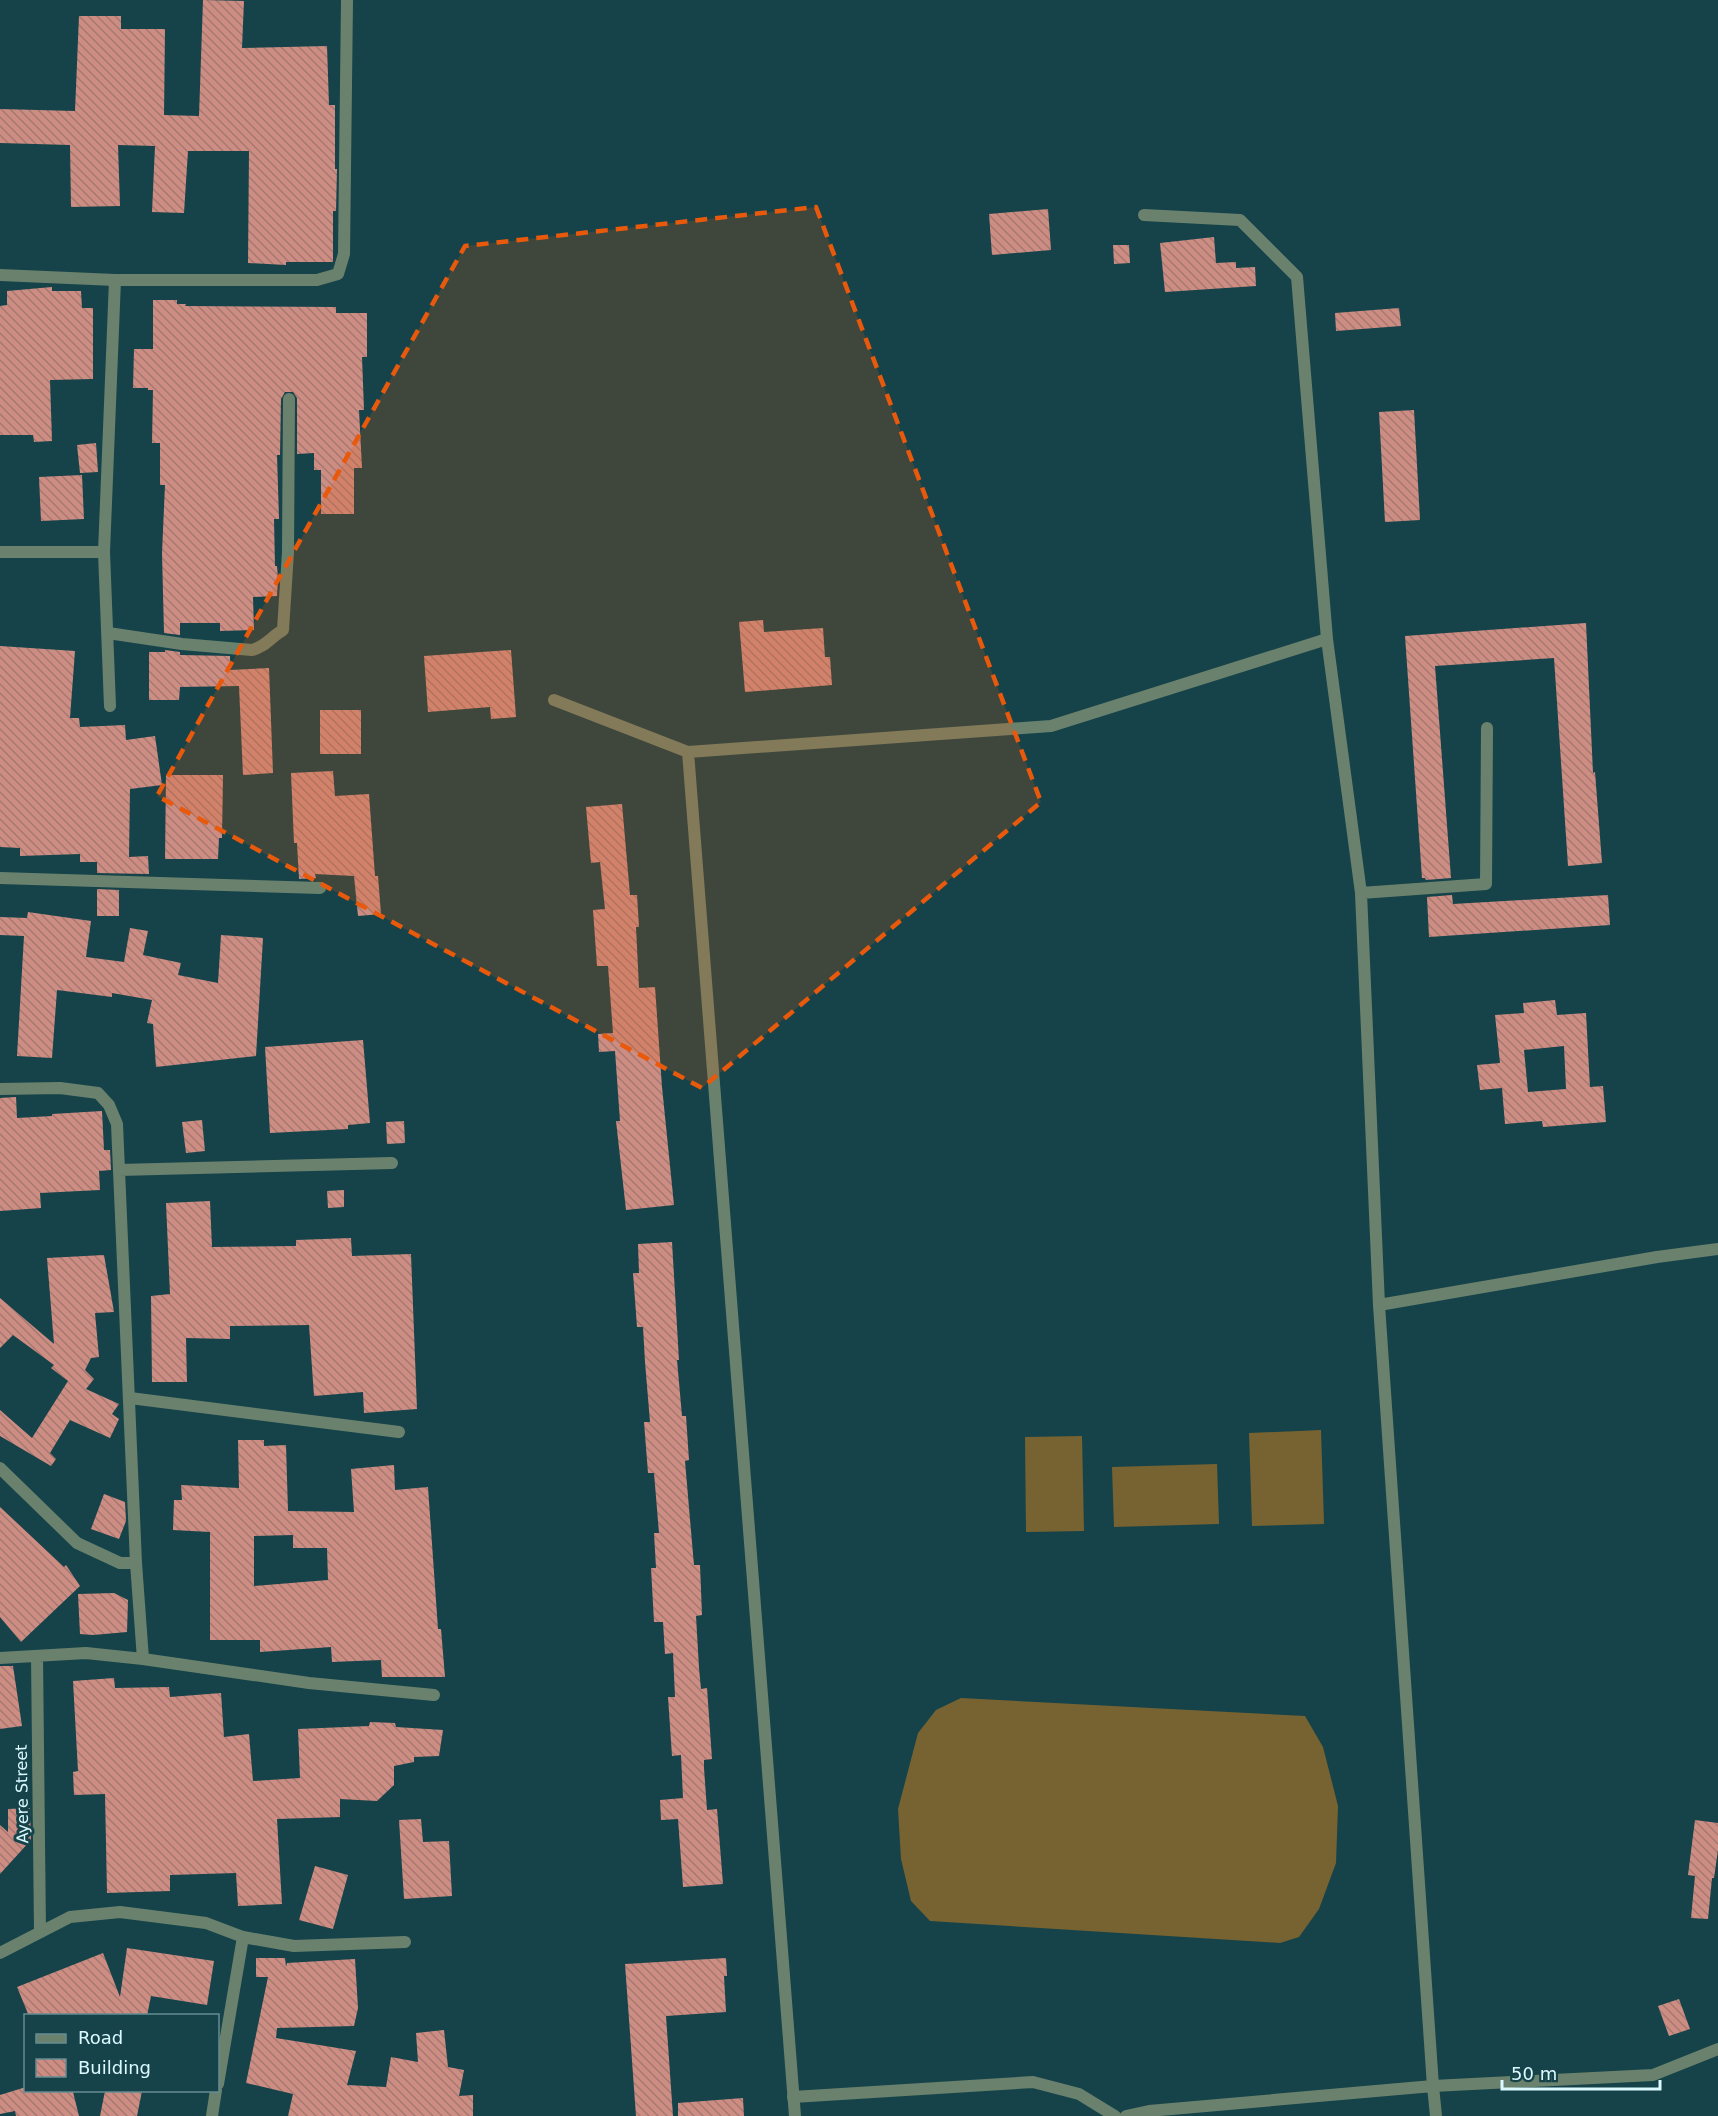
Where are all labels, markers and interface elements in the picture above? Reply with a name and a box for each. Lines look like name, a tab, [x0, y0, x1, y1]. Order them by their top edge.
street label: Ayere Street	[12, 1744, 32, 1844]
legend	[24, 2014, 219, 2092]
text: Road	[78, 2027, 123, 2048]
scale bar	[1502, 2053, 1660, 2091]
text: Building	[78, 2057, 151, 2078]
text: 50 m	[1511, 2063, 1557, 2084]

